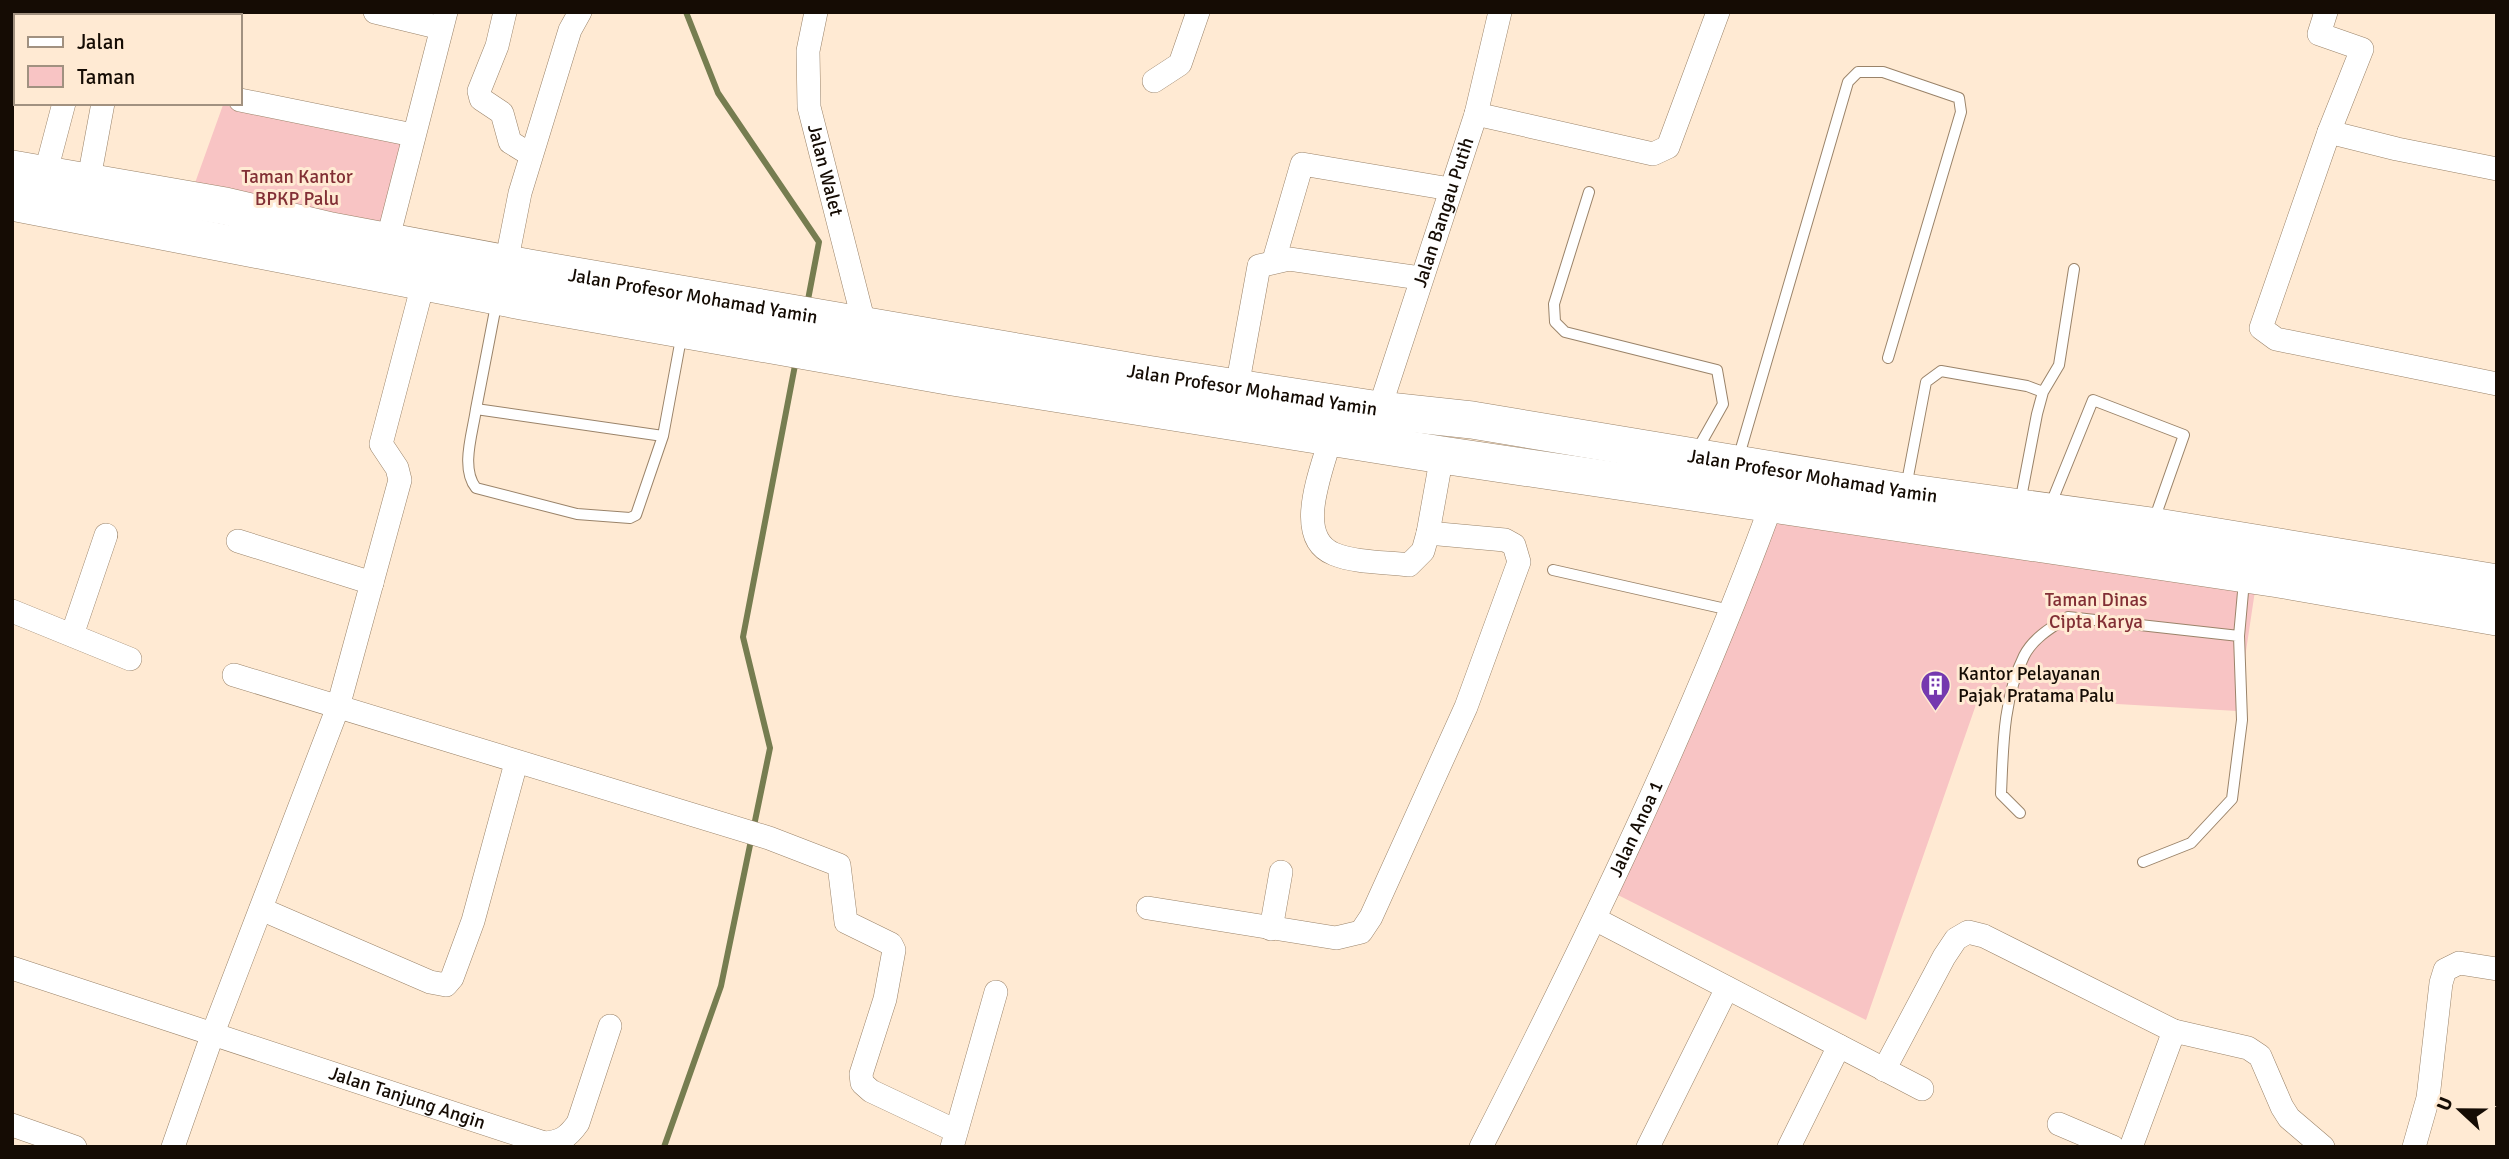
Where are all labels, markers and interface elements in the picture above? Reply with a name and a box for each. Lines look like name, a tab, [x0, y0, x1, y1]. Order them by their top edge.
legend	[14, 14, 242, 105]
text: Jalan	[77, 29, 125, 55]
text: Taman	[77, 64, 135, 90]
street label: Jalan Walet	[802, 122, 848, 219]
street label: Jalan Bangau Putih	[1408, 134, 1480, 290]
park label: Taman Kantor BPKP Palu	[241, 165, 353, 211]
street label: Jalan Profesor Mohamad Yamin	[566, 263, 820, 329]
street label: Jalan Profesor Mohamad Yamin	[1125, 359, 1379, 422]
street label: Jalan Profesor Mohamad Yamin	[1686, 444, 1939, 508]
park label: Taman Dinas Cipta Karya	[2045, 588, 2147, 634]
place label: Kantor Pelayanan Pajak Pratama Palu	[1958, 662, 2114, 708]
building icon: Kantor Pelayanan Pajak Pratama Palu	[1918, 668, 1952, 712]
street label: Jalan Anoa 1	[1604, 777, 1669, 881]
street label: Jalan Tanjung Angin	[326, 1061, 488, 1135]
north arrow	[2425, 1075, 2495, 1145]
text: U	[2432, 1094, 2459, 1114]

